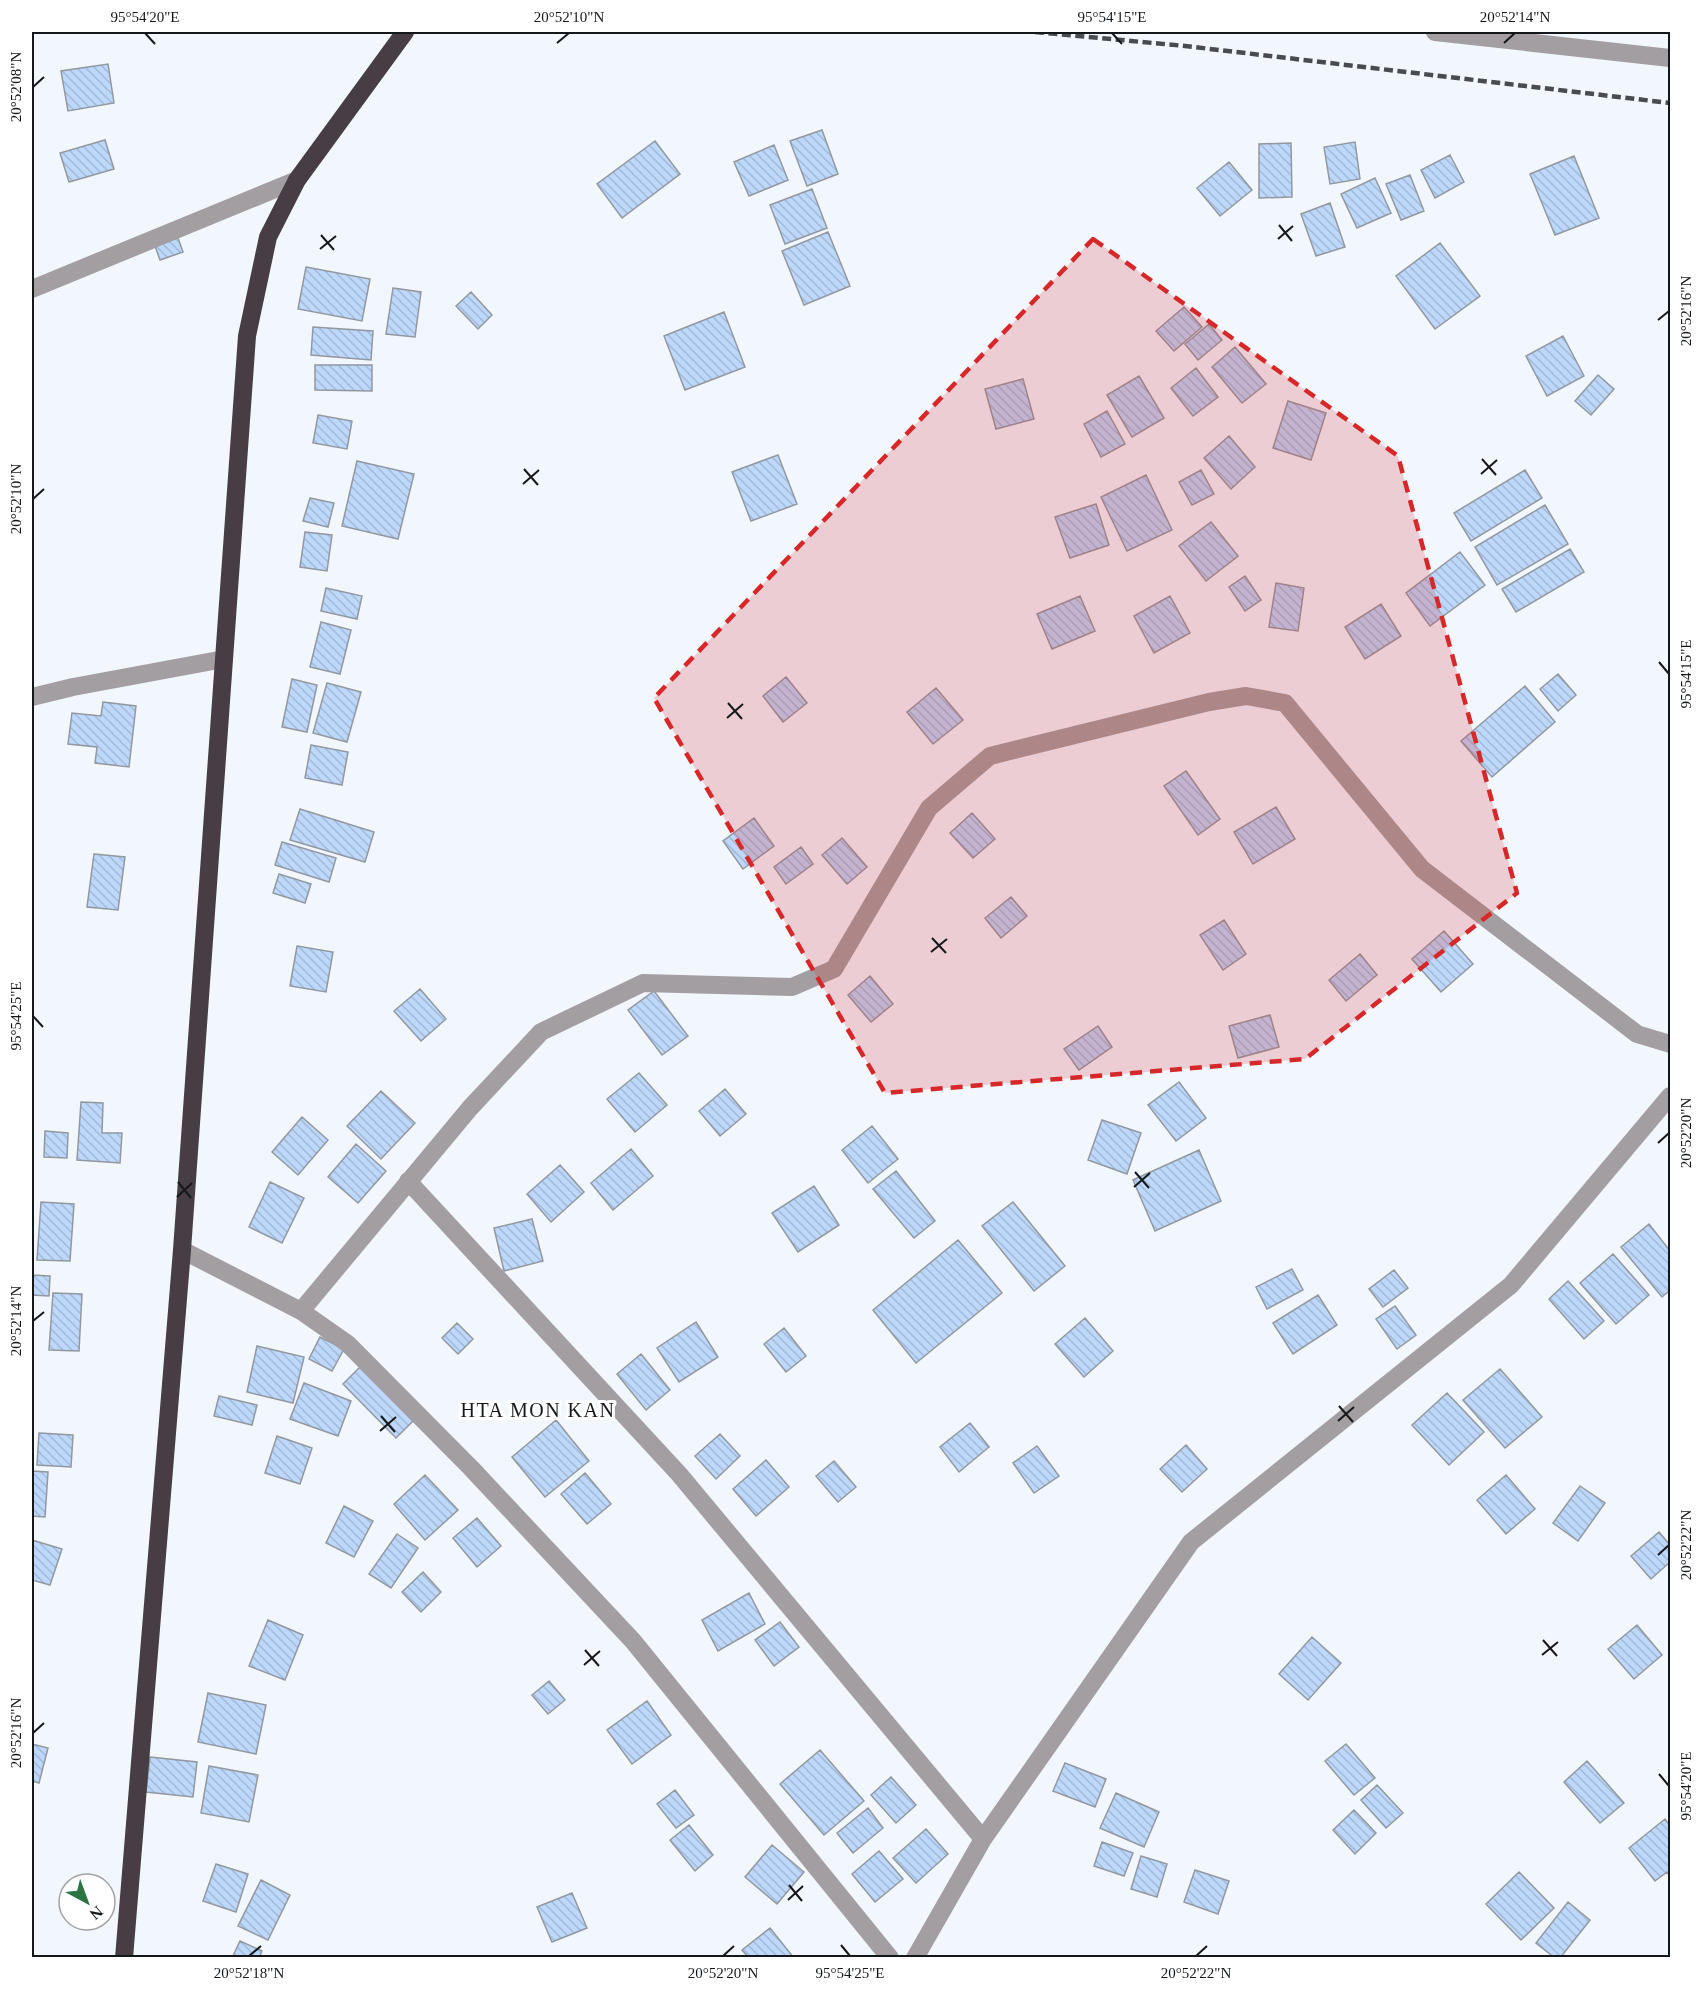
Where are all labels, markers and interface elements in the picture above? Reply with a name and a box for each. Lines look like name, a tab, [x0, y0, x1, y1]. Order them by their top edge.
text: 95°54'20"E	[111, 9, 180, 25]
text: 20°52'10"N	[534, 9, 604, 25]
text: 95°54'15"E	[1078, 9, 1147, 25]
text: 20°52'14"N	[1480, 9, 1550, 25]
text: 20°52'08"N	[8, 52, 24, 122]
text: 20°52'16"N	[1678, 276, 1694, 346]
text: 20°52'10"N	[8, 464, 24, 534]
text: 95°54'15"E	[1678, 640, 1694, 709]
text: 95°54'25"E	[8, 982, 24, 1051]
text: 20°52'20"N	[1678, 1098, 1694, 1168]
text: 20°52'14"N	[8, 1286, 24, 1356]
district label: HTA MON KAN	[461, 1399, 615, 1421]
text: 20°52'22"N	[1678, 1510, 1694, 1580]
text: 20°52'16"N	[8, 1698, 24, 1768]
text: 95°54'20"E	[1678, 1752, 1694, 1821]
north arrow	[57, 1872, 117, 1932]
text: N	[86, 1903, 106, 1923]
text: 20°52'18"N	[214, 1965, 284, 1981]
text: 20°52'20"N	[688, 1965, 758, 1981]
text: 95°54'25"E	[816, 1965, 885, 1981]
text: 20°52'22"N	[1161, 1965, 1231, 1981]

